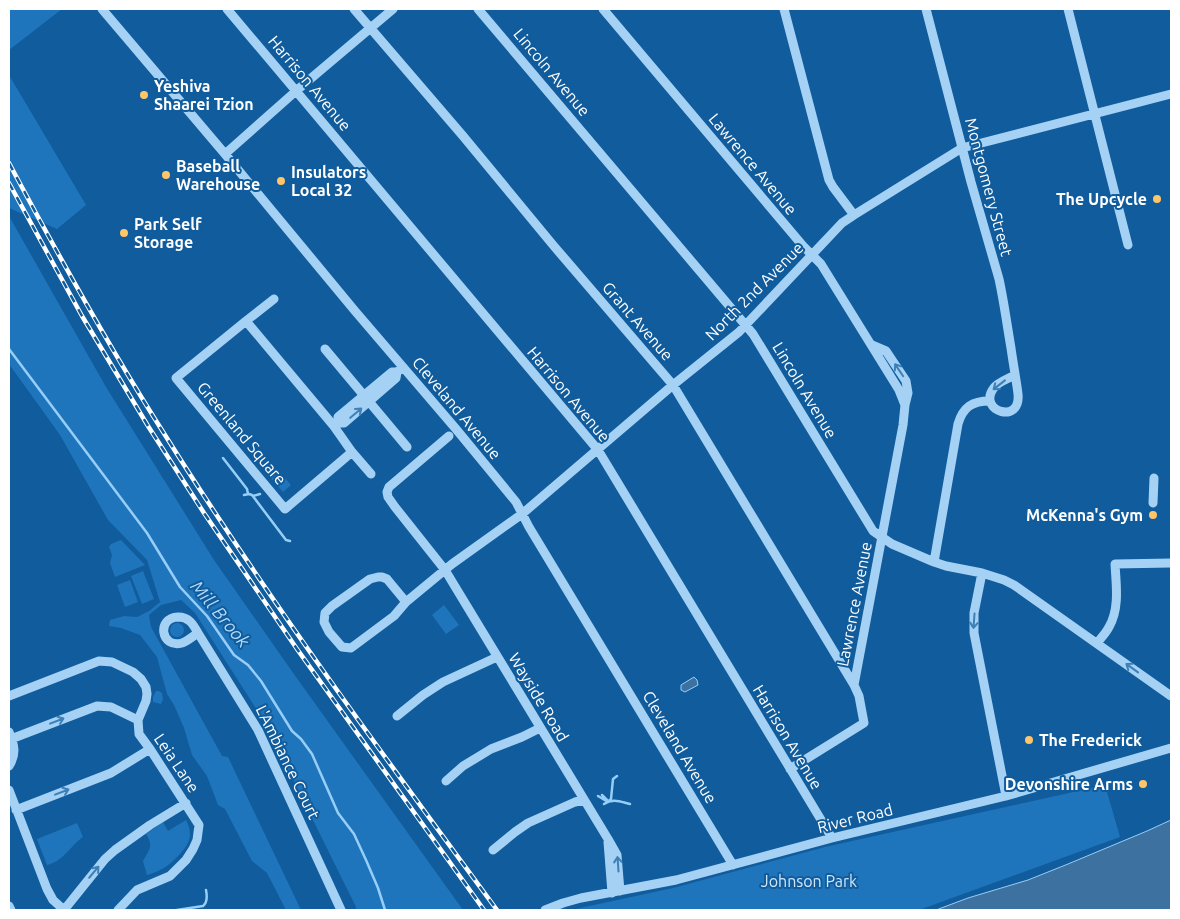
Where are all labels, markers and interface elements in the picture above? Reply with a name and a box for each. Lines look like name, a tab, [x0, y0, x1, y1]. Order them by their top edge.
street label: Lincoln Avenue	[510, 25, 594, 119]
street label: Harrison Avenue	[265, 32, 355, 134]
place label: Yeshiva Shaarei Tzion	[154, 77, 254, 113]
marker: Yeshiva Shaarei Tzion	[138, 89, 150, 101]
street label: Lawrence Avenue	[705, 110, 801, 218]
street label: Montgomery Street	[962, 116, 1016, 259]
place label: Baseball Warehouse	[176, 157, 260, 193]
place label: Insulators Local 32	[291, 163, 366, 199]
marker: Baseball Warehouse	[160, 169, 172, 181]
marker: Insulators Local 32	[275, 175, 287, 187]
place label: The Upcycle	[1056, 190, 1147, 208]
marker: The Upcycle	[1151, 193, 1163, 205]
place label: Park Self Storage	[134, 215, 202, 251]
marker: Park Self Storage	[118, 227, 130, 239]
street label: North 2nd Avenue	[701, 238, 807, 344]
street label: Grant Avenue	[599, 278, 677, 364]
street label: Lincoln Avenue	[769, 339, 841, 441]
street label: Harrison Avenue	[524, 343, 614, 445]
street label: Cleveland Avenue	[409, 353, 505, 463]
one-way arrow	[893, 363, 903, 377]
street label: Greenland Square	[194, 378, 290, 488]
one-way arrow	[993, 380, 1006, 391]
one-way arrow	[349, 408, 362, 419]
place label: McKenna's Gym	[1026, 506, 1143, 524]
marker: McKenna's Gym	[1147, 509, 1159, 521]
street label: Lawrence Avenue	[833, 540, 875, 668]
water label: Mill Brook	[187, 576, 255, 651]
one-way arrow	[969, 612, 979, 628]
street label: Wayside Road	[506, 650, 572, 744]
one-way arrow	[1125, 663, 1139, 673]
street label: Harrison Avenue	[750, 682, 826, 792]
street label: Cleveland Avenue	[639, 688, 721, 806]
street label: L'Ambiance Court	[253, 702, 324, 823]
one-way arrow	[49, 716, 64, 725]
street label: Leia Lane	[151, 730, 203, 796]
place label: The Frederick	[1039, 731, 1142, 749]
marker: The Frederick	[1023, 734, 1035, 746]
place label: Devonshire Arms	[1005, 775, 1133, 793]
marker: Devonshire Arms	[1137, 778, 1149, 790]
one-way arrow	[54, 787, 69, 796]
street label: River Road	[815, 800, 895, 836]
one-way arrow	[613, 856, 623, 872]
one-way arrow	[89, 866, 100, 879]
park label: Johnson Park	[761, 872, 857, 890]

